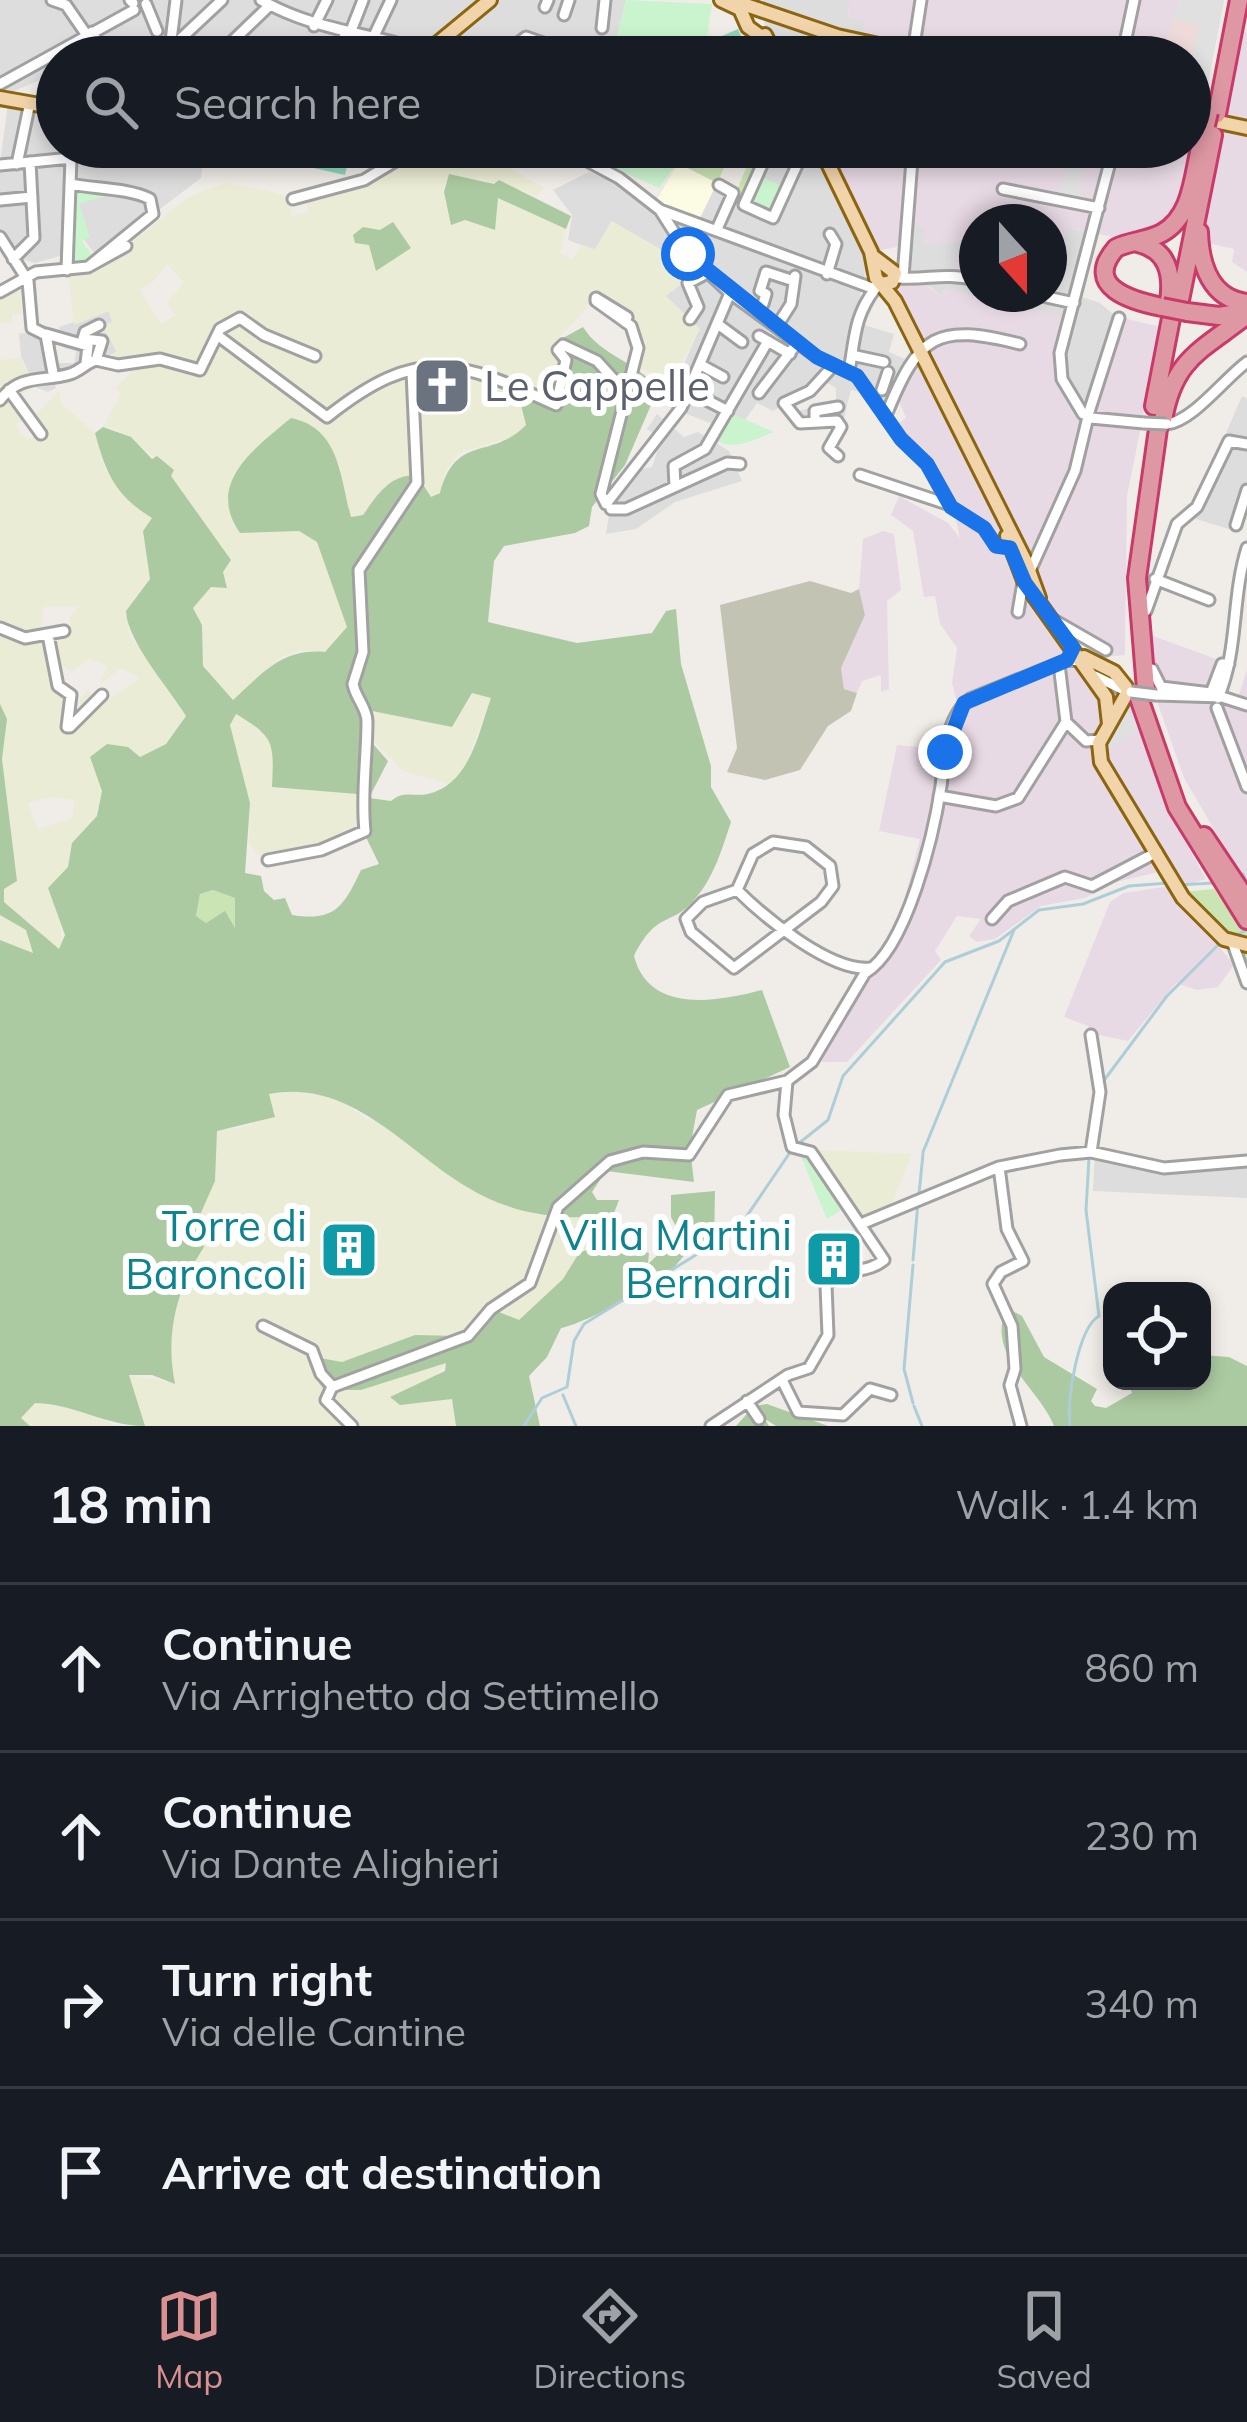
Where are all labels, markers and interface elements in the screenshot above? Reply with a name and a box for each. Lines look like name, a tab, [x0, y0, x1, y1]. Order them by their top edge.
search box	[36, 36, 1211, 168]
icon: search	[78, 69, 144, 135]
text: Search here	[174, 74, 421, 130]
north arrow	[959, 204, 1067, 312]
route start	[661, 227, 715, 281]
church icon: Le Cappelle	[411, 355, 473, 417]
place label: Le Cappelle	[484, 359, 710, 412]
route end	[918, 725, 972, 779]
place label: Torre di Baroncoli	[125, 1199, 307, 1300]
place label: Villa Martini Bernardi	[560, 1208, 792, 1309]
building icon: Torre di Baroncoli	[318, 1219, 380, 1281]
building icon: Villa Martini Bernardi	[803, 1228, 865, 1290]
map controls	[1103, 1282, 1211, 1390]
button: locate	[1103, 1282, 1211, 1390]
text: 18 min	[48, 1472, 213, 1536]
text: Walk · 1.4 km	[956, 1480, 1199, 1529]
text: Continue	[162, 1615, 352, 1671]
icon: ahead	[48, 1635, 114, 1701]
text: 860 m	[1084, 1643, 1199, 1692]
text: Via Arrighetto da Settimello	[162, 1671, 660, 1720]
text: Continue	[162, 1783, 352, 1839]
icon: ahead	[48, 1803, 114, 1869]
text: 230 m	[1084, 1811, 1199, 1860]
text: Via Dante Alighieri	[162, 1839, 500, 1888]
text: Turn right	[162, 1951, 372, 2007]
icon: right	[48, 1971, 114, 2037]
text: 340 m	[1084, 1979, 1199, 2028]
text: Via delle Cantine	[162, 2007, 466, 2056]
icon: arrive	[48, 2139, 114, 2205]
text: Arrive at destination	[162, 2144, 602, 2200]
tab: Map	[155, 2283, 223, 2396]
tab: Directions	[534, 2283, 686, 2396]
tab: Saved	[997, 2283, 1092, 2396]

